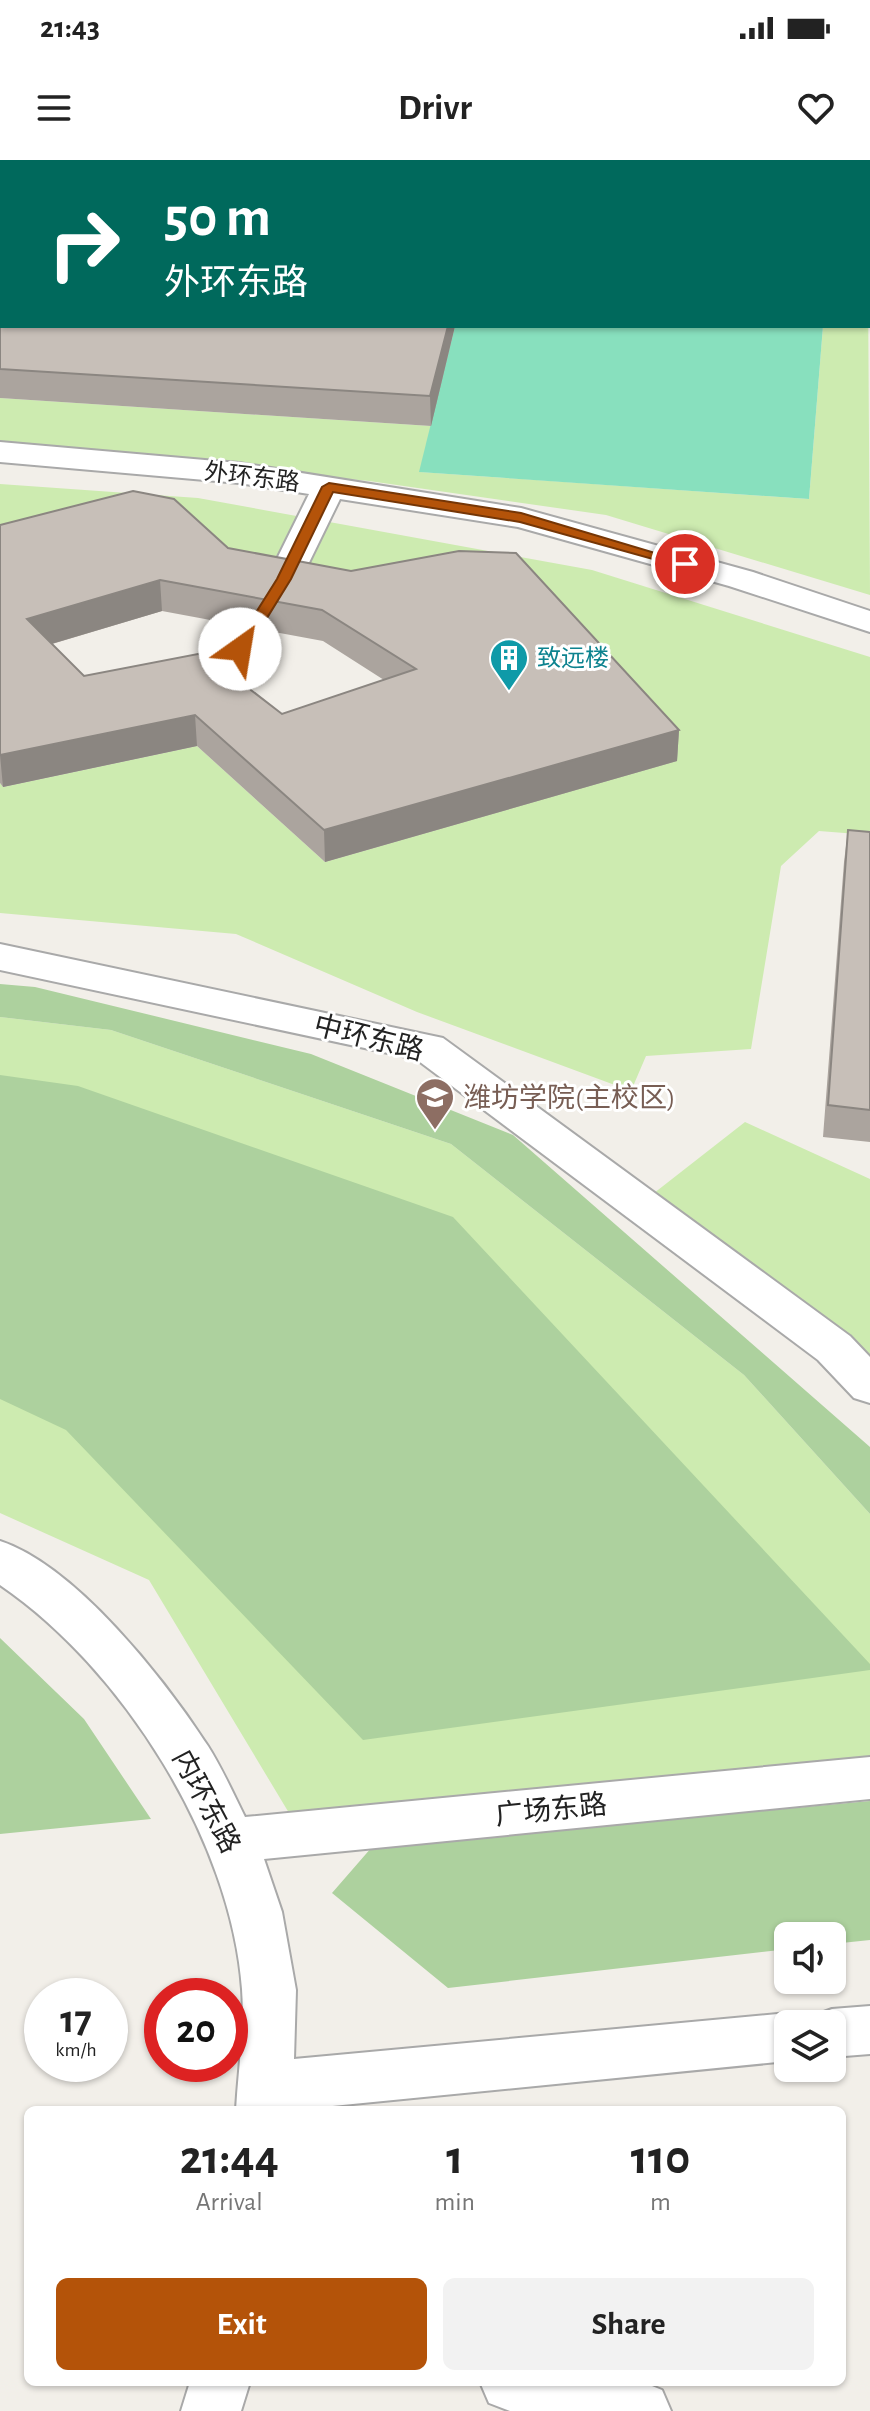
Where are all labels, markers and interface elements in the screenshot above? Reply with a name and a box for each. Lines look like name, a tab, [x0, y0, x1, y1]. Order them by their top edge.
text: 21:43	[40, 13, 100, 43]
icon: menu	[32, 86, 76, 130]
icon: heart	[794, 86, 838, 130]
text: Drivr	[398, 90, 472, 126]
text: 50 m	[164, 190, 271, 246]
icon: right	[32, 192, 136, 296]
text: 外环东路	[164, 265, 308, 301]
street label: 外环东路	[203, 458, 301, 496]
pin	[651, 530, 719, 598]
icon: arrive	[663, 542, 707, 586]
position arrow	[198, 607, 282, 691]
building icon: 致远楼	[488, 637, 530, 692]
place label: 致远楼	[537, 645, 609, 671]
street label: 中环东路	[311, 1010, 427, 1066]
school or university icon: 潍坊学院(主校区)	[414, 1076, 456, 1131]
place label: 潍坊学院(主校区)	[463, 1083, 676, 1113]
street label: 内环东路	[167, 1745, 246, 1858]
street label: 广场东路	[494, 1789, 608, 1831]
map controls	[774, 1922, 846, 2082]
button: sound	[774, 1922, 846, 1994]
speed limit sign: 20	[144, 1978, 248, 2082]
text: 17	[60, 2000, 92, 2040]
button: layers	[774, 2010, 846, 2082]
text: km/h	[55, 2040, 97, 2060]
text: 21:44	[180, 2135, 279, 2183]
text: 1	[446, 2135, 463, 2183]
text: 110	[631, 2135, 690, 2183]
text: Arrival	[196, 2189, 263, 2215]
text: min	[435, 2189, 475, 2215]
text: m	[650, 2189, 671, 2215]
button: Exit	[56, 2278, 427, 2370]
button: Share	[443, 2278, 814, 2370]

